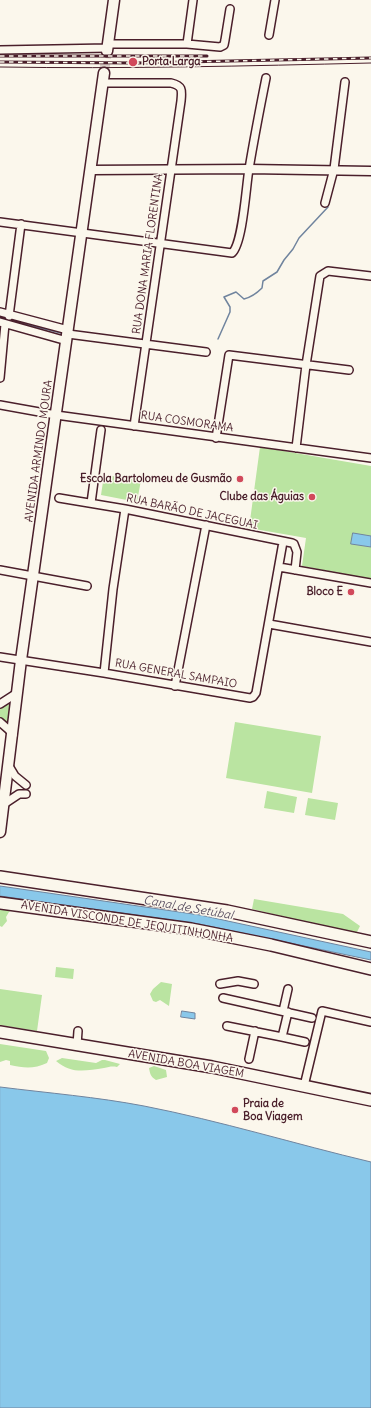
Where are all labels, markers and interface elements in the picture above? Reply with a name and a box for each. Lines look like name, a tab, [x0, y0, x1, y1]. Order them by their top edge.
place label: Porta Larga	[142, 55, 201, 69]
marker: Porta Larga	[127, 56, 139, 68]
street label: RUA DONA MARIA FLORENTINA	[130, 173, 166, 335]
street label: AVENIDA ARMINDO MOURA	[22, 379, 56, 523]
street label: RUA COSMORAMA	[140, 409, 234, 435]
place label: Escola Bartolomeu de Gusmão	[80, 472, 232, 486]
marker: Escola Bartolomeu de Gusmão	[235, 474, 245, 484]
place label: Clube das Águias	[220, 490, 304, 504]
street label: RUA BARÃO DE JACEGUAI	[125, 492, 259, 532]
marker: Clube das Águias	[307, 492, 317, 502]
place label: Bloco E	[306, 585, 343, 599]
marker: Bloco E	[346, 587, 356, 597]
street label: RUA GENERAL SAMPAIO	[114, 657, 238, 691]
water label: Canal de Setúbal	[142, 893, 234, 923]
street label: AVENIDA VISCONDE DE JEQUITINHONHA	[20, 899, 234, 945]
street label: AVENIDA BOA VIAGEM	[127, 1047, 245, 1081]
place label: Praia de Boa Viagem	[243, 1097, 303, 1123]
marker: Praia de Boa Viagem	[230, 1105, 240, 1115]

